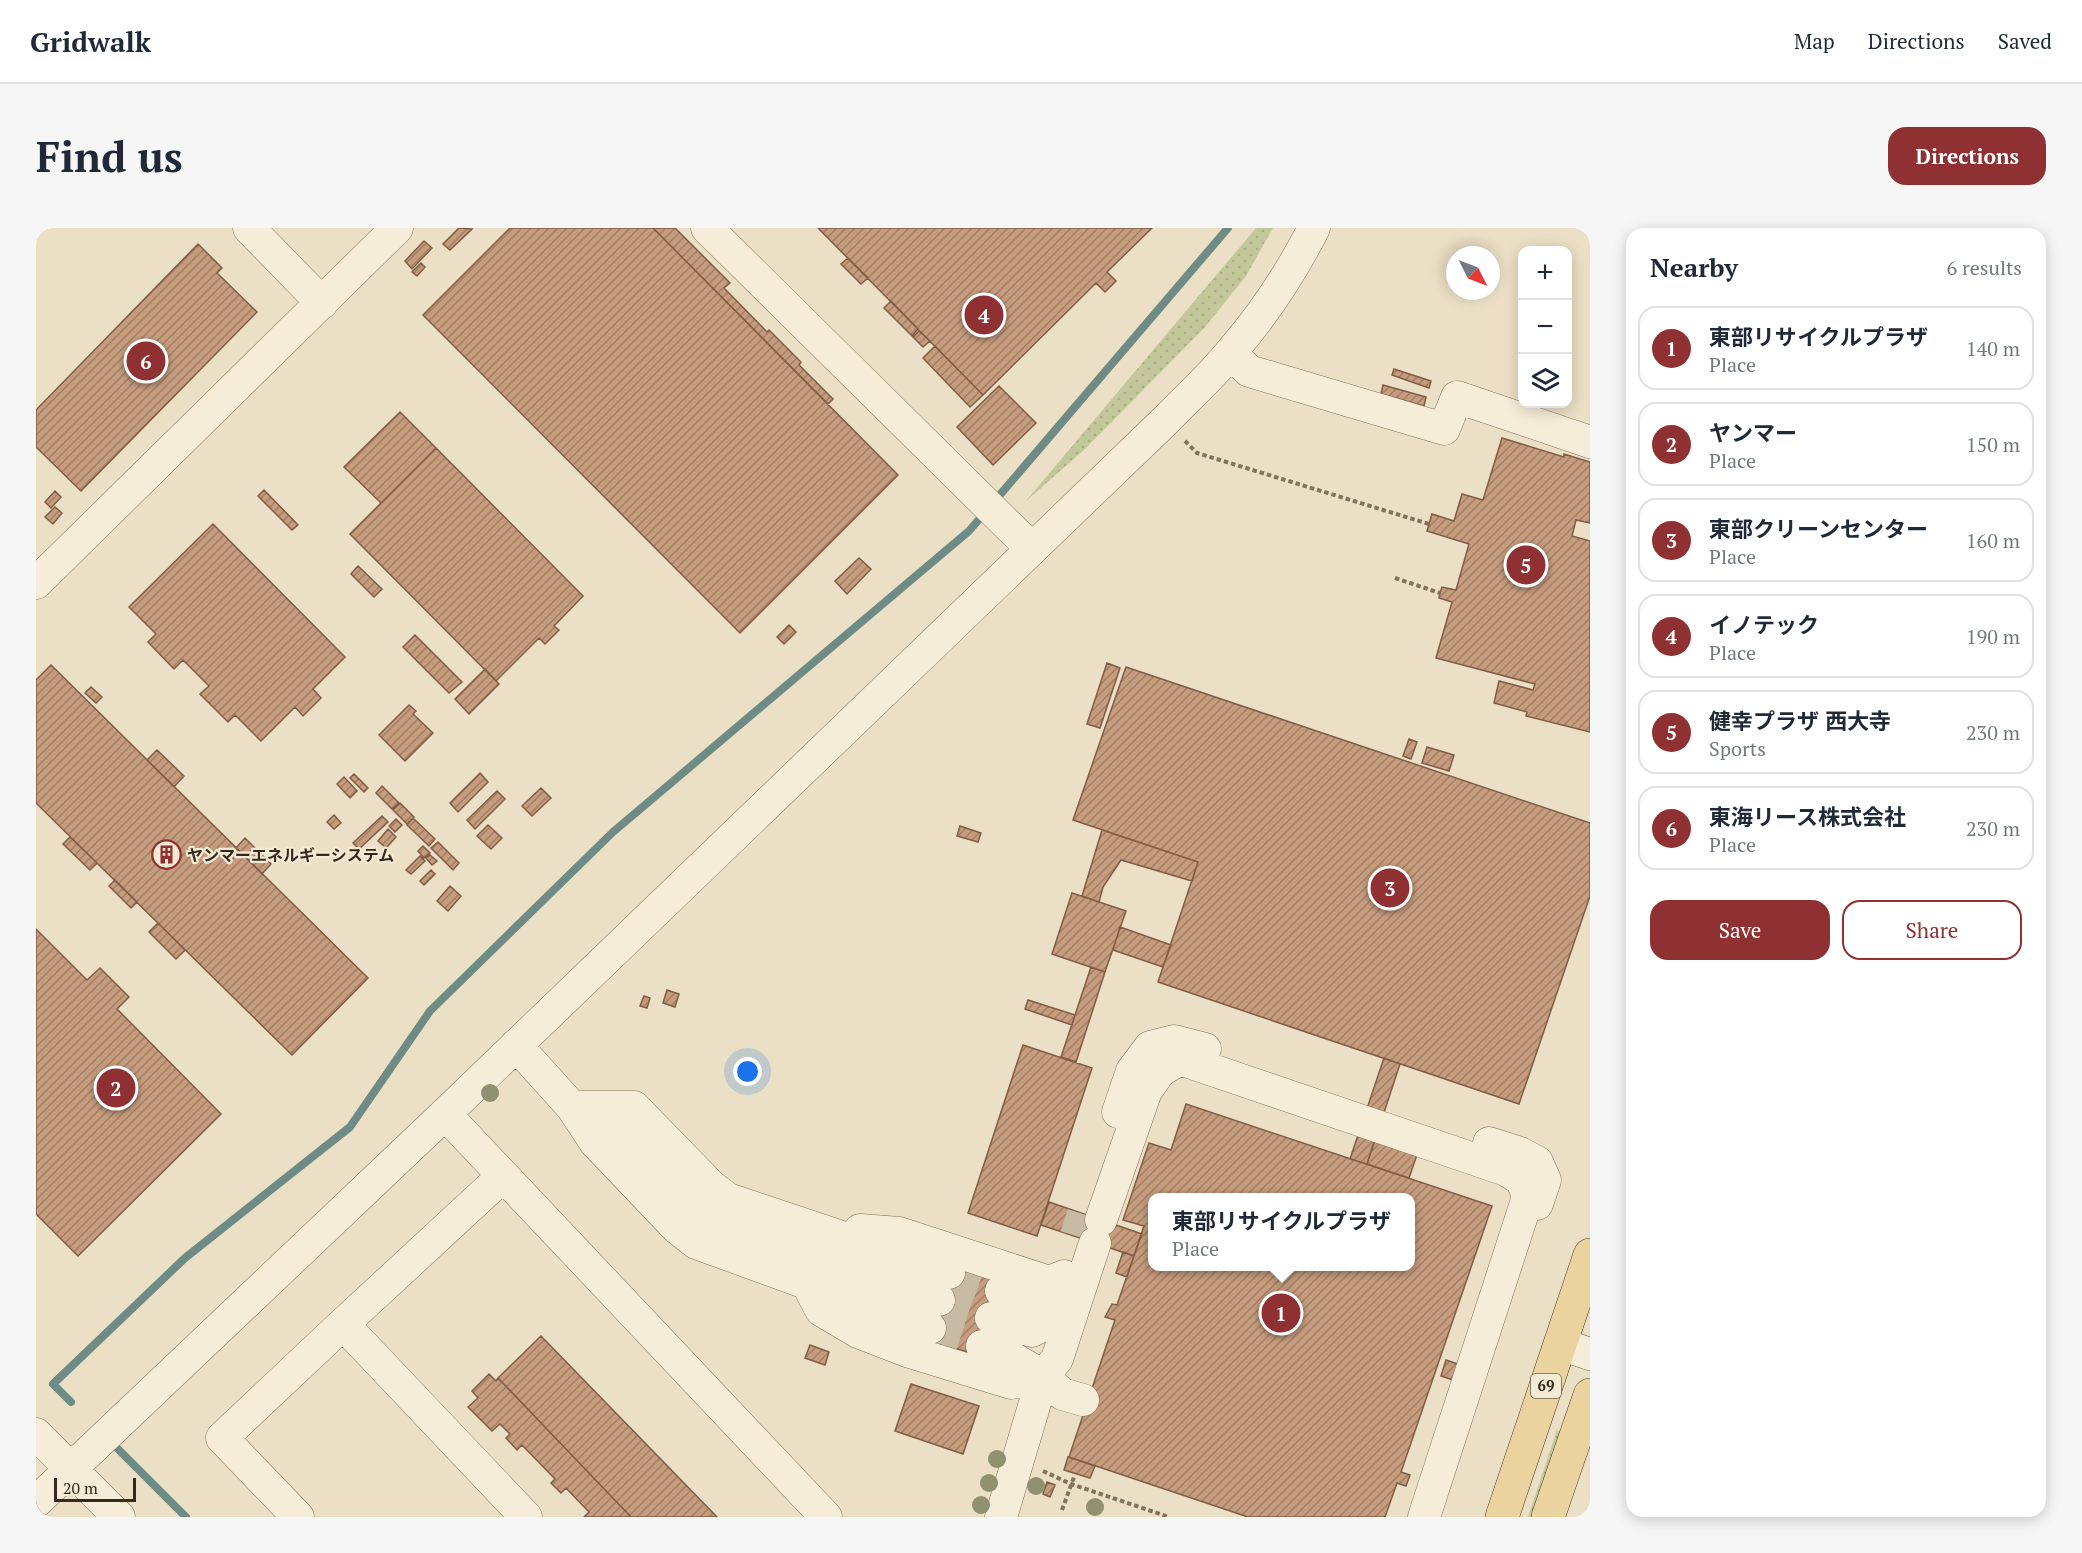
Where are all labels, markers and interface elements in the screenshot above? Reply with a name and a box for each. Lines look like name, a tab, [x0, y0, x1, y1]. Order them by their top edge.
text: Gridwalk	[30, 23, 151, 60]
text: Map	[1794, 27, 1835, 55]
text: Directions	[1868, 27, 1965, 55]
text: Saved	[1998, 27, 2052, 55]
button: Directions	[1888, 127, 2046, 185]
text: Find us	[36, 128, 183, 184]
north arrow	[1446, 246, 1500, 300]
map controls	[1518, 246, 1572, 408]
button: +	[1518, 246, 1572, 300]
text: Nearby	[1650, 250, 1738, 284]
text: 6 results	[1947, 254, 2022, 281]
pin: 4	[964, 292, 1004, 338]
button: −	[1518, 300, 1572, 354]
text: 東部リサイクルプラザ	[1709, 322, 1928, 351]
text: 1	[1666, 335, 1677, 362]
text: 140 m	[1966, 335, 2020, 362]
pin: 6	[126, 338, 166, 384]
text: Place	[1709, 351, 1756, 378]
button: layers	[1518, 354, 1572, 408]
text: ヤンマー	[1709, 418, 1797, 447]
text: 2	[1666, 431, 1677, 458]
text: 150 m	[1966, 431, 2020, 458]
text: Place	[1709, 447, 1756, 474]
text: 東部クリーンセンター	[1709, 514, 1928, 543]
text: 3	[1666, 527, 1677, 554]
text: 160 m	[1966, 527, 2020, 554]
pin: 5	[1506, 542, 1546, 588]
text: Place	[1709, 543, 1756, 570]
text: イノテック	[1709, 610, 1819, 639]
text: 4	[1666, 623, 1677, 650]
text: 190 m	[1966, 623, 2020, 650]
text: Place	[1709, 639, 1756, 666]
text: 健幸プラザ 西大寺	[1709, 706, 1891, 735]
text: 5	[1666, 719, 1677, 746]
text: 230 m	[1966, 719, 2020, 746]
text: Sports	[1709, 735, 1766, 762]
text: 東海リース株式会社	[1709, 802, 1906, 831]
text: 6	[1666, 815, 1677, 842]
text: 230 m	[1966, 815, 2020, 842]
text: Place	[1709, 831, 1756, 858]
building icon: ヤンマーエネルギーシステム	[150, 839, 182, 871]
place label: ヤンマーエネルギーシステム	[187, 844, 394, 866]
pin: 3	[1370, 866, 1410, 910]
button: Save	[1650, 900, 1830, 960]
button: Share	[1842, 900, 2022, 960]
your location	[733, 1057, 762, 1086]
pin: 2	[96, 1066, 136, 1110]
popup	[1148, 1193, 1415, 1271]
text: 東部リサイクルプラザ	[1172, 1206, 1391, 1235]
text: Place	[1172, 1235, 1219, 1262]
pin: 1	[1262, 1290, 1300, 1336]
road number: 69	[1531, 1374, 1561, 1398]
scale bar	[54, 1475, 136, 1502]
text: 20 m	[63, 1477, 98, 1499]

